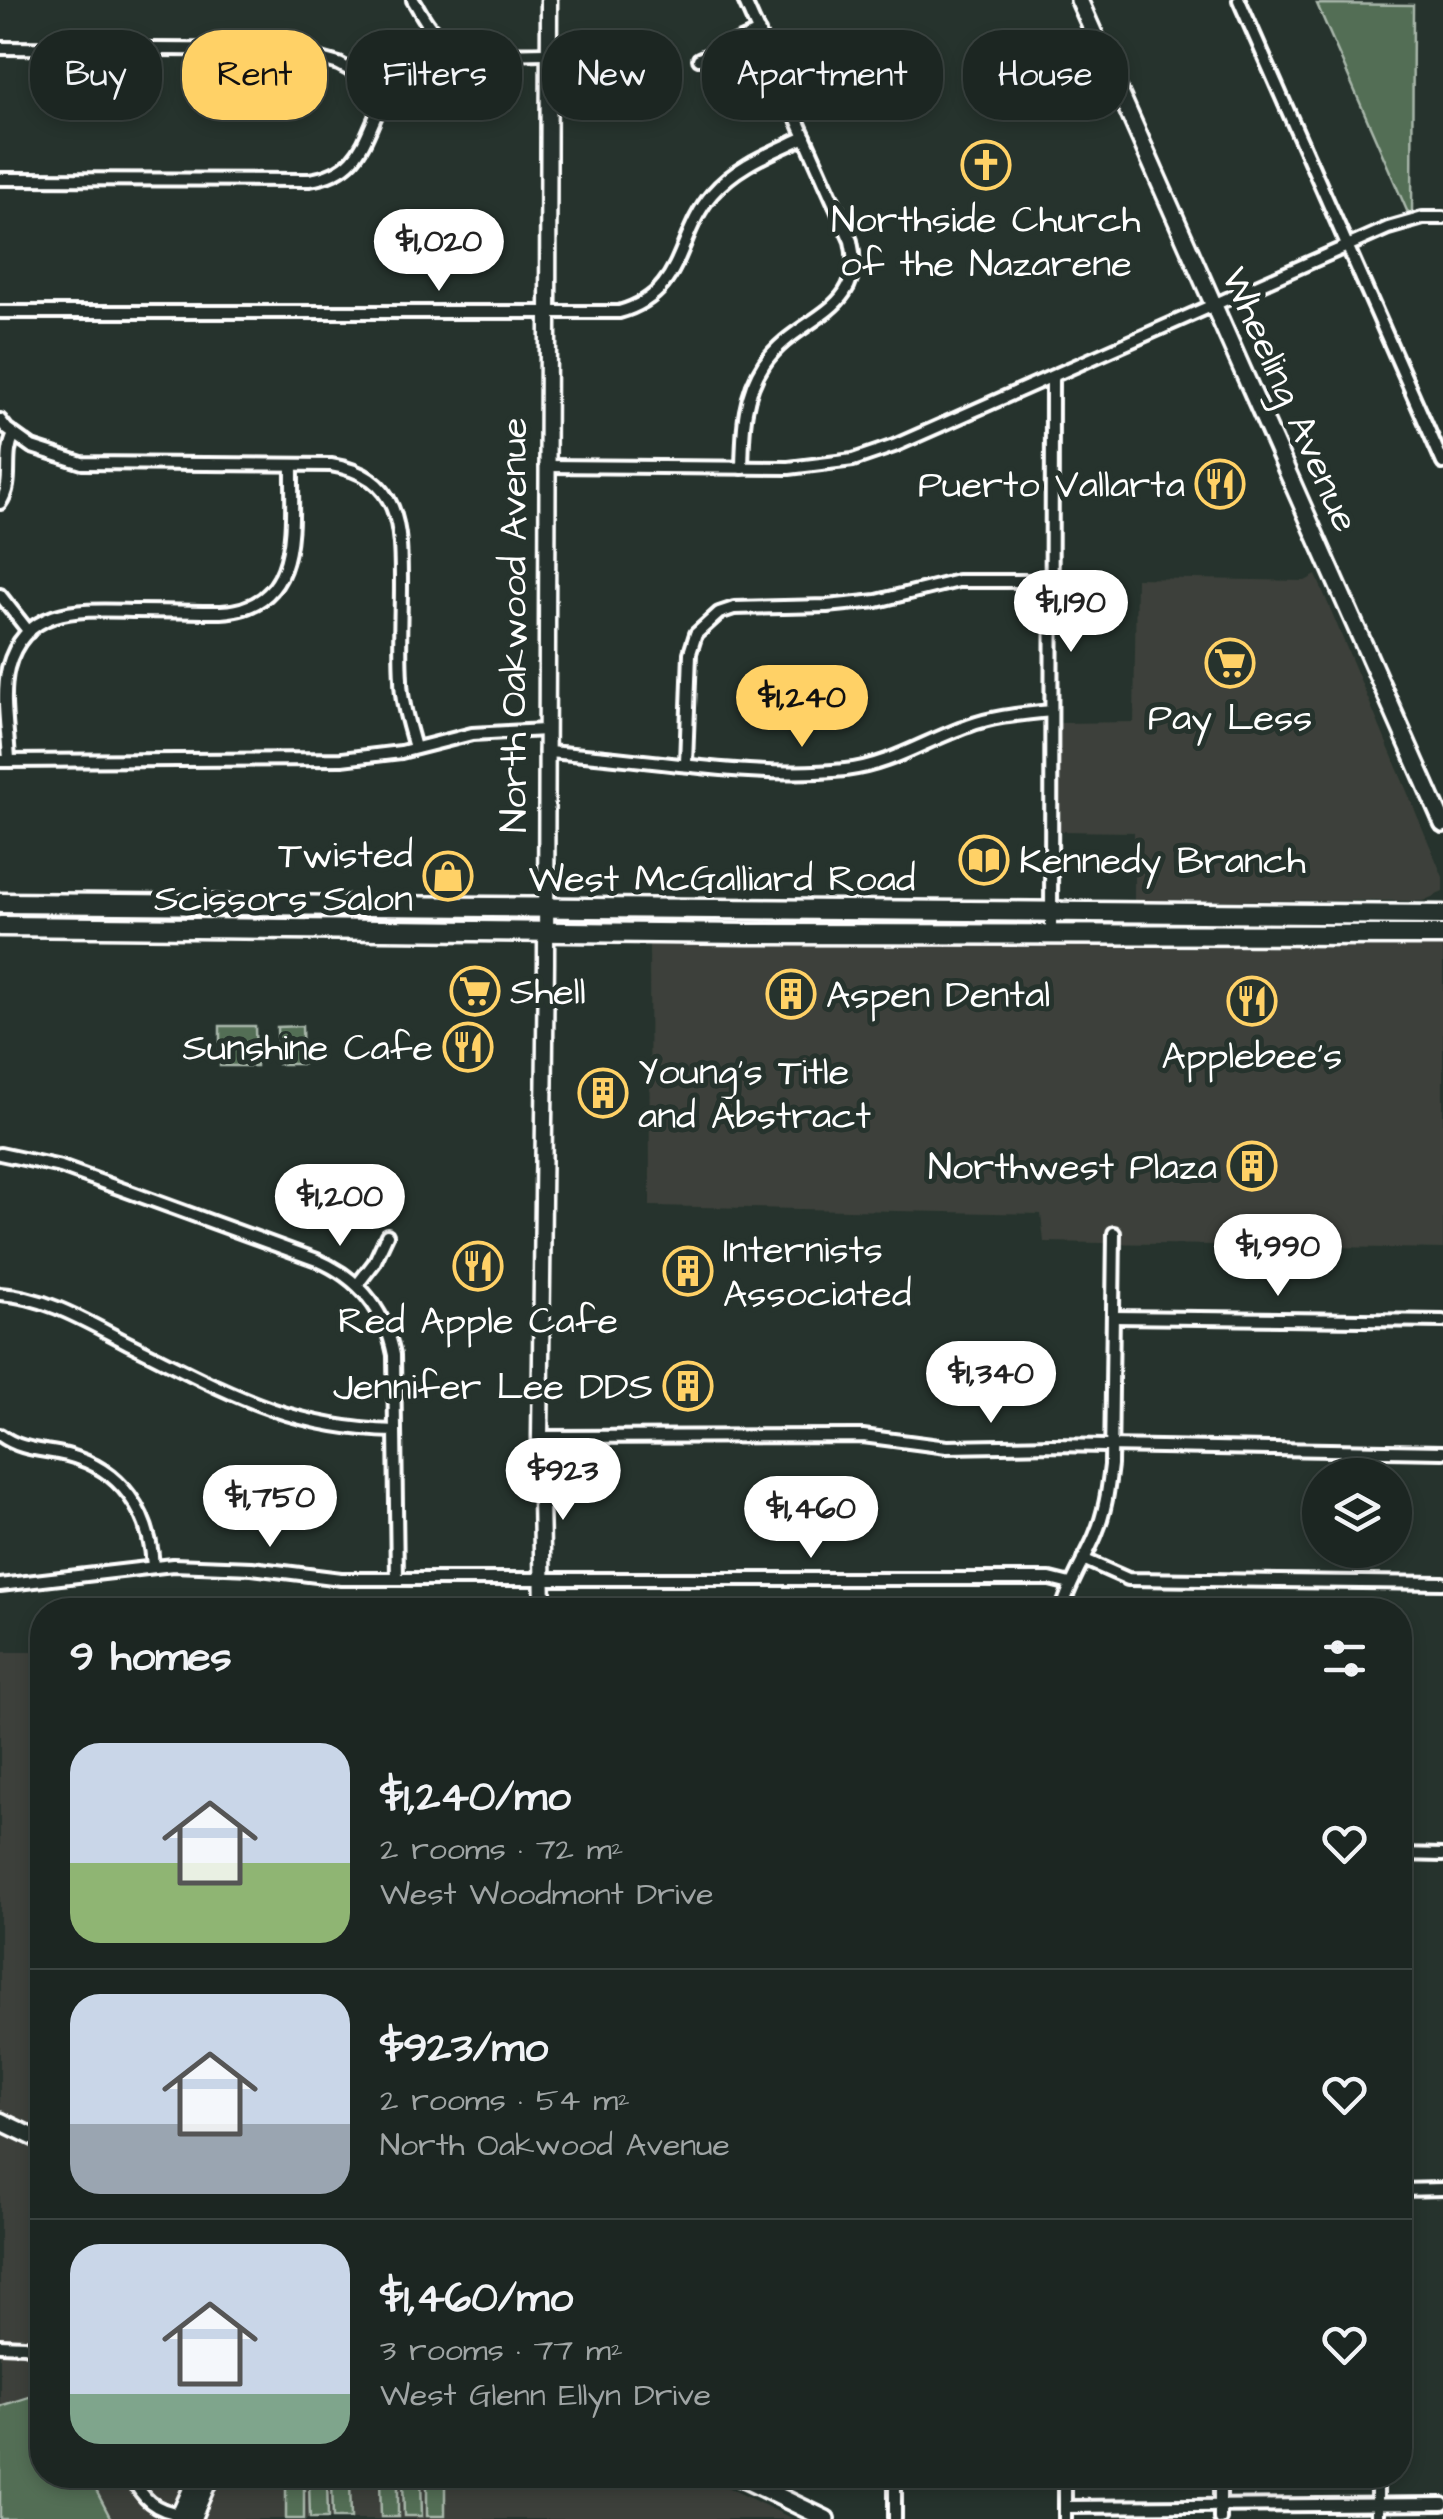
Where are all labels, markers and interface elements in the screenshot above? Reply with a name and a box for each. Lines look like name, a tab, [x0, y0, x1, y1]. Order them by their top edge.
chip: Buy	[30, 30, 162, 120]
chip: Rent	[182, 30, 327, 120]
chip: Filters	[347, 30, 522, 120]
chip: New	[542, 30, 682, 120]
chip: Apartment	[702, 30, 943, 120]
chip: House	[963, 30, 1128, 120]
church icon: Northside Church of the Nazarene	[960, 139, 1012, 191]
place label: Northside Church of the Nazarene	[831, 195, 1141, 291]
pin: $1,020	[358, 209, 520, 294]
text: $1,020	[396, 219, 482, 264]
street label: Wheeling Avenue	[1208, 259, 1371, 540]
street label: North Oakwood Avenue	[489, 417, 541, 833]
restaurant icon: Puerto Vallarta	[1194, 458, 1246, 510]
place label: Puerto Vallarta	[918, 460, 1185, 512]
pin: $1,190	[990, 570, 1152, 655]
text: $1,190	[1036, 580, 1106, 625]
supermarket icon: Pay Less	[1204, 637, 1256, 689]
pin: $1,240	[721, 665, 883, 750]
text: $1,240	[758, 675, 846, 720]
place label: Pay Less	[1148, 693, 1312, 746]
place label: Twisted Scissors Salon	[154, 830, 413, 926]
library icon: Kennedy Branch	[958, 834, 1010, 886]
place label: Kennedy Branch	[1019, 836, 1306, 889]
shop icon: Twisted Scissors Salon	[422, 850, 474, 902]
street label: West McGalliard Road	[528, 854, 916, 906]
supermarket icon: Shell	[449, 965, 501, 1017]
place label: Shell	[510, 967, 586, 1019]
building icon: Aspen Dental	[765, 968, 817, 1020]
place label: Aspen Dental	[826, 970, 1050, 1022]
restaurant icon: Applebee's	[1226, 975, 1278, 1027]
restaurant icon: Sunshine Cafe	[442, 1021, 494, 1073]
place label: Sunshine Cafe	[183, 1023, 433, 1075]
place label: Applebee's	[1162, 1031, 1342, 1083]
place label: Young's Title and Abstract	[638, 1047, 871, 1143]
building icon: Young's Title and Abstract	[577, 1067, 629, 1119]
building icon: Northwest Plaza	[1226, 1140, 1278, 1192]
place label: Northwest Plaza	[928, 1142, 1217, 1194]
pin: $1,200	[259, 1164, 421, 1249]
text: $1,200	[297, 1174, 383, 1219]
pin: $1,990	[1197, 1214, 1359, 1299]
text: $1,990	[1236, 1224, 1320, 1269]
place label: Internists Associated	[723, 1225, 911, 1321]
restaurant icon: Red Apple Cafe	[452, 1240, 504, 1292]
building icon: Internists Associated	[662, 1245, 714, 1297]
place label: Red Apple Cafe	[338, 1296, 618, 1348]
pin: $1,340	[910, 1341, 1072, 1426]
text: $1,340	[948, 1351, 1034, 1396]
building icon: Jennifer Lee DDS	[662, 1360, 714, 1412]
place label: Jennifer Lee DDS	[333, 1362, 653, 1414]
pin: $923	[504, 1438, 622, 1523]
text: $923	[528, 1448, 598, 1493]
map controls	[1302, 1458, 1412, 1568]
button: layers	[1302, 1458, 1412, 1568]
pin: $1,750	[189, 1465, 351, 1550]
text: $1,750	[225, 1475, 315, 1520]
pin: $1,460	[730, 1476, 892, 1561]
text: $1,460	[766, 1486, 856, 1531]
text: 9 homes	[70, 1629, 232, 1687]
icon: filters	[1317, 1631, 1372, 1686]
text: $1,240/mo	[380, 1769, 571, 1827]
icon: home	[150, 1783, 270, 1903]
icon: heart	[1317, 1816, 1372, 1871]
text: 2 rooms · 72 m²	[380, 1827, 624, 1872]
text: West Woodmont Drive	[380, 1872, 714, 1917]
text: $923/mo	[380, 2020, 548, 2078]
icon: home	[150, 2034, 270, 2154]
icon: heart	[1317, 2067, 1372, 2122]
text: 2 rooms · 54 m²	[380, 2078, 630, 2123]
text: North Oakwood Avenue	[380, 2123, 730, 2168]
text: $1,460/mo	[380, 2270, 573, 2328]
icon: home	[150, 2284, 270, 2404]
icon: heart	[1317, 2317, 1372, 2372]
text: 3 rooms · 77 m²	[380, 2328, 623, 2373]
text: West Glenn Ellyn Drive	[380, 2373, 711, 2418]

